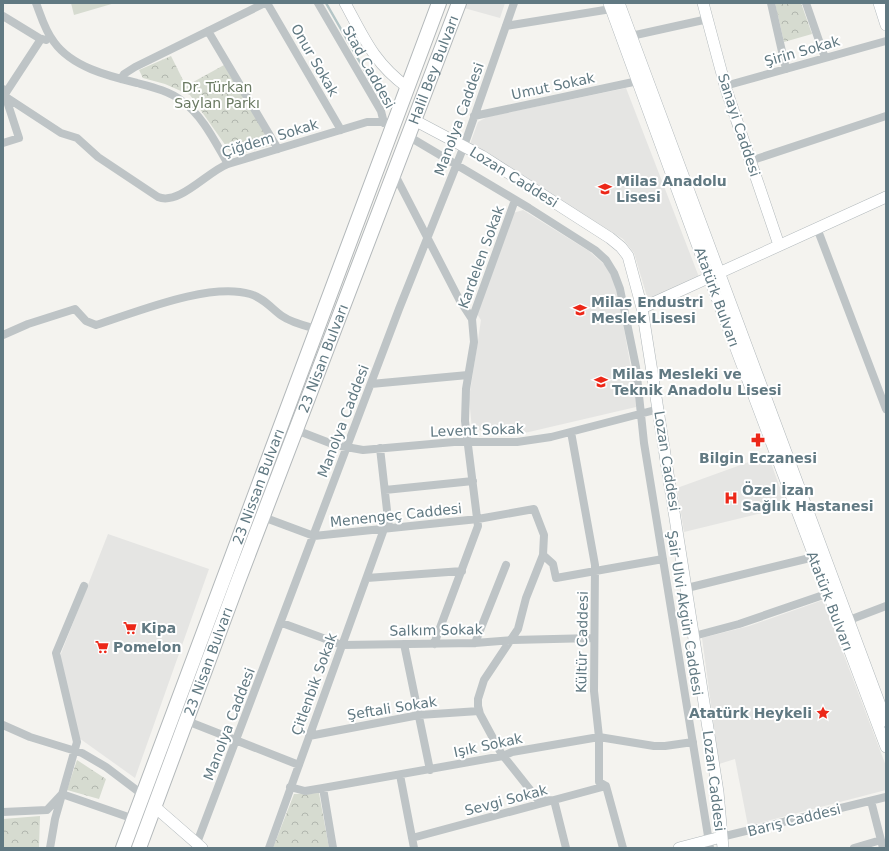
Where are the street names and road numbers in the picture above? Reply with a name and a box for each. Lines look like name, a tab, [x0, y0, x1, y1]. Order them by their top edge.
street label: Halil Bey Bulvarı	[405, 13, 461, 126]
street label: Onur Sokak	[288, 21, 343, 100]
street label: Stad Caddesi	[340, 23, 398, 111]
street label: Şirin Sokak	[762, 32, 842, 69]
street label: Manolya Caddesi	[431, 60, 487, 178]
street label: Umut Sokak	[510, 69, 597, 103]
street label: Sanayi Caddesi	[715, 71, 763, 179]
street label: Çiğdem Sokak	[220, 115, 321, 160]
street label: Lozan Caddesi	[467, 143, 561, 211]
street label: Kardelen Sokak	[455, 203, 507, 311]
street label: Atatürk Bulvarı	[692, 245, 742, 349]
street label: 23 Nisan Bulvarı	[295, 302, 351, 415]
street label: Manolya Caddesi	[314, 362, 372, 480]
street label: Lozan Caddesi	[651, 410, 683, 512]
street label: Levent Sokak	[430, 420, 525, 440]
street label: 23 Nissan Bulvarı	[229, 426, 287, 546]
street label: Menengeç Caddesi	[329, 500, 463, 530]
street label: Şair Ulvi Akgün Caddesi	[664, 529, 706, 697]
street label: Atatürk Bulvarı	[804, 549, 856, 653]
street label: Kültür Caddesi	[573, 591, 591, 693]
street label: 23 Nisan Bulvarı	[181, 605, 236, 718]
street label: Salkım Sokak	[389, 621, 484, 639]
street label: Çitlenbik Sokak	[288, 630, 340, 737]
street label: Manolya Caddesi	[200, 665, 258, 783]
street label: Şeftali Sokak	[346, 693, 439, 723]
street label: Işık Sokak	[452, 730, 525, 760]
street label: Lozan Caddesi	[700, 730, 728, 832]
street label: Sevgi Sokak	[463, 781, 550, 819]
street label: Barış Caddesi	[746, 801, 842, 839]

